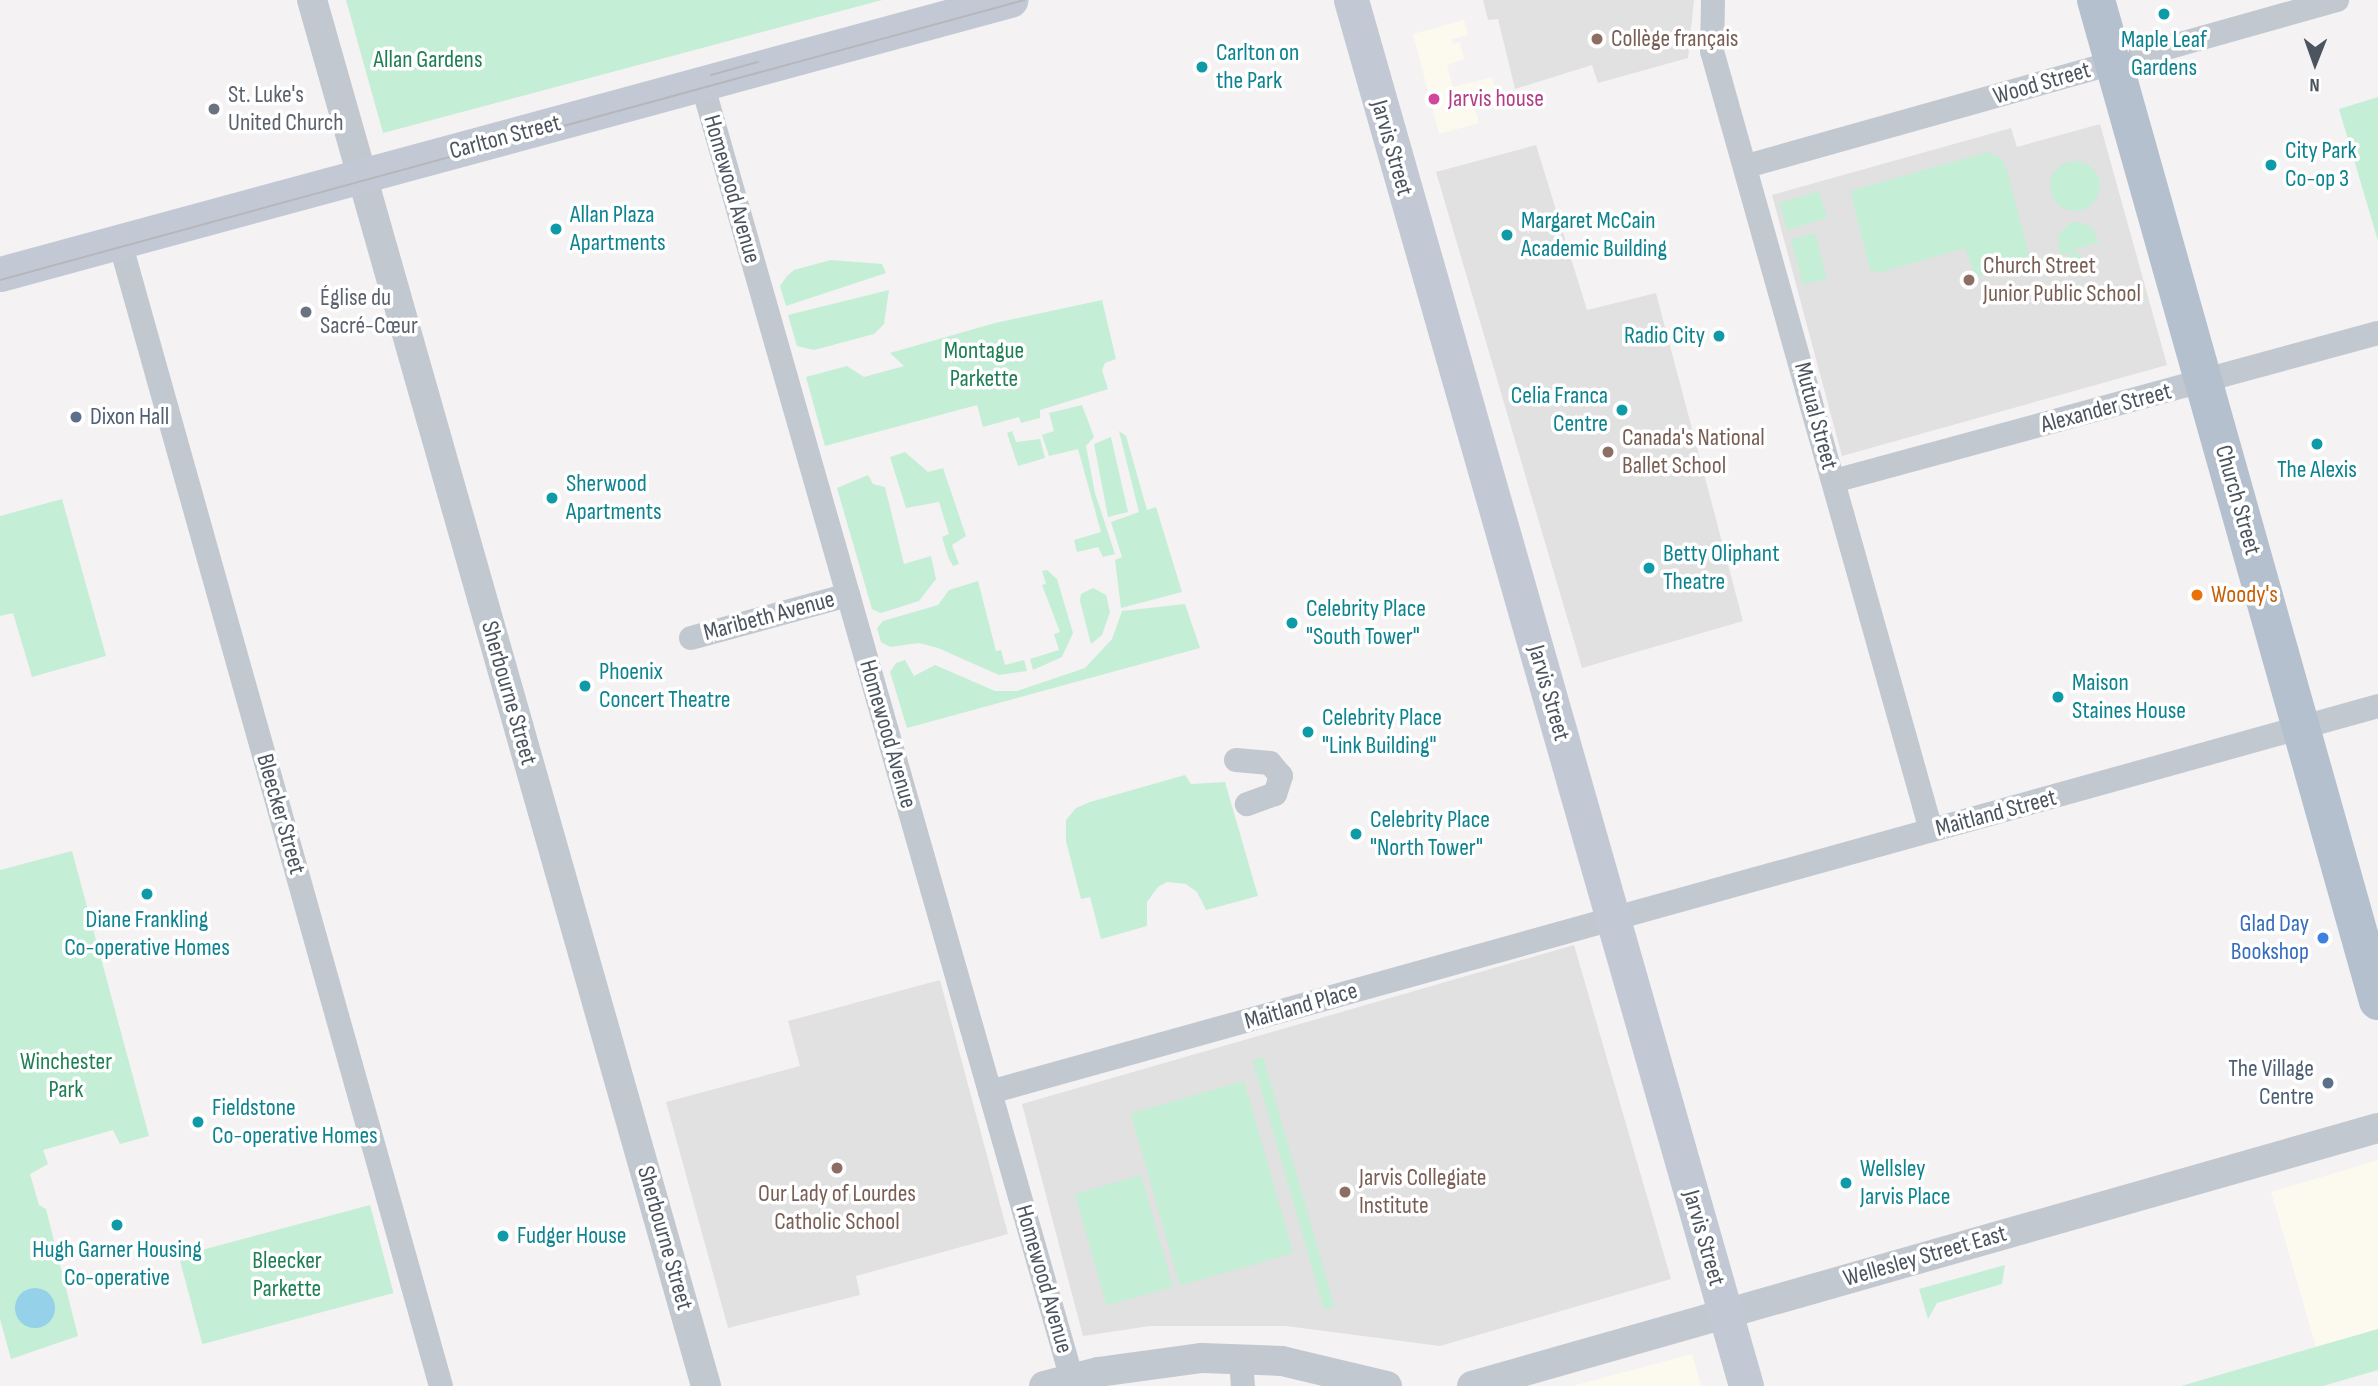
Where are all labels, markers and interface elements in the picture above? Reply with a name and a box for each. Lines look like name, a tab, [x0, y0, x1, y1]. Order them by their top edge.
marker: Maple Leaf Gardens	[2156, 6, 2172, 22]
place label: Collège français	[1611, 25, 1738, 53]
place label: Maple Leaf Gardens	[2121, 26, 2207, 82]
north arrow	[2280, 28, 2350, 98]
marker: Collège français	[1589, 31, 1605, 47]
place label: Carlton on the Park	[1216, 39, 1299, 95]
park label: Allan Gardens	[374, 46, 482, 74]
street label: Wood Street	[1990, 55, 2094, 111]
marker: Carlton on the Park	[1194, 59, 1210, 75]
text: N	[2309, 73, 2320, 96]
place label: St. Luke's United Church	[228, 81, 344, 137]
place label: Jarvis house	[1448, 85, 1544, 113]
marker: Jarvis house	[1426, 91, 1442, 107]
street label: Jarvis Street	[1365, 97, 1419, 199]
marker: St. Luke's United Church	[206, 101, 222, 117]
street label: Carlton Street	[446, 108, 564, 166]
street label: Homewood Avenue	[697, 112, 767, 266]
place label: City Park Co-op 3	[2285, 137, 2357, 193]
marker: City Park Co-op 3	[2263, 157, 2279, 173]
place label: Allan Plaza Apartments	[570, 201, 666, 257]
place label: Margaret McCain Academic Building	[1521, 207, 1667, 263]
marker: Allan Plaza Apartments	[548, 221, 564, 237]
marker: Margaret McCain Academic Building	[1499, 227, 1515, 243]
place label: Church Street Junior Public School	[1983, 252, 2141, 308]
marker: Church Street Junior Public School	[1961, 272, 1977, 288]
place label: Église du Sacré-Cœur	[320, 284, 418, 340]
marker: Église du Sacré-Cœur	[298, 304, 314, 320]
place label: Radio City	[1624, 322, 1705, 350]
marker: Radio City	[1711, 328, 1727, 344]
park label: Montague Parkette	[944, 337, 1024, 393]
street label: Mutual Street	[1788, 359, 1844, 473]
street label: Alexander Street	[2038, 377, 2174, 439]
place label: Celia Franca Centre	[1511, 382, 1608, 438]
marker: Celia Franca Centre	[1614, 402, 1630, 418]
place label: Dixon Hall	[90, 403, 169, 431]
marker: Dixon Hall	[68, 409, 84, 425]
place label: Canada's National Ballet School	[1622, 424, 1765, 480]
marker: The Alexis	[2309, 436, 2325, 452]
street label: Church Street	[2209, 442, 2267, 558]
marker: Canada's National Ballet School	[1600, 444, 1616, 460]
place label: The Alexis	[2277, 456, 2357, 484]
place label: Sherwood Apartments	[566, 470, 662, 526]
marker: Sherwood Apartments	[544, 490, 560, 506]
place label: Betty Oliphant Theatre	[1663, 540, 1779, 596]
marker: Betty Oliphant Theatre	[1641, 560, 1657, 576]
place label: Woody's	[2211, 581, 2278, 609]
street label: Maribeth Avenue	[700, 585, 838, 647]
marker: Woody's	[2189, 587, 2205, 603]
place label: Celebrity Place "South Tower"	[1306, 595, 1426, 651]
marker: Celebrity Place "South Tower"	[1284, 615, 1300, 631]
street label: Sherbourne Street	[475, 618, 543, 768]
street label: Jarvis Street	[1522, 642, 1576, 744]
street label: Homewood Avenue	[853, 657, 923, 811]
place label: Phoenix Concert Theatre	[599, 658, 730, 714]
place label: Maison Staines House	[2072, 669, 2186, 725]
marker: Phoenix Concert Theatre	[577, 678, 593, 694]
marker: Maison Staines House	[2050, 689, 2066, 705]
place label: Celebrity Place "Link Building"	[1322, 704, 1442, 760]
marker: Celebrity Place "Link Building"	[1300, 724, 1316, 740]
street label: Bleecker Street	[250, 751, 312, 877]
street label: Maitland Street	[1933, 783, 2059, 843]
place label: Celebrity Place "North Tower"	[1370, 806, 1490, 862]
marker: Celebrity Place "North Tower"	[1348, 826, 1364, 842]
marker: Diane Frankling Co-operative Homes	[139, 886, 155, 902]
place label: Diane Frankling Co-operative Homes	[64, 906, 230, 962]
place label: Glad Day Bookshop	[2231, 910, 2309, 966]
marker: Glad Day Bookshop	[2315, 930, 2331, 946]
street label: Maitland Place	[1241, 976, 1361, 1036]
park label: Winchester Park	[20, 1048, 112, 1104]
place label: The Village Centre	[2228, 1055, 2314, 1111]
marker: The Village Centre	[2320, 1075, 2336, 1091]
place label: Fieldstone Co-operative Homes	[212, 1094, 378, 1150]
marker: Fieldstone Co-operative Homes	[190, 1114, 206, 1130]
place label: Wellsley Jarvis Place	[1860, 1155, 1950, 1211]
marker: Our Lady of Lourdes Catholic School	[829, 1160, 845, 1176]
street label: Sherbourne Street	[631, 1163, 699, 1313]
place label: Jarvis Collegiate Institute	[1359, 1164, 1486, 1220]
marker: Wellsley Jarvis Place	[1838, 1175, 1854, 1191]
place label: Our Lady of Lourdes Catholic School	[758, 1180, 916, 1236]
marker: Jarvis Collegiate Institute	[1337, 1184, 1353, 1200]
street label: Jarvis Street	[1677, 1187, 1731, 1289]
street label: Homewood Avenue	[1009, 1202, 1079, 1356]
marker: Hugh Garner Housing Co-operative	[109, 1217, 125, 1233]
street label: Wellesley Street East	[1840, 1219, 2010, 1293]
place label: Fudger House	[517, 1222, 626, 1250]
marker: Fudger House	[495, 1228, 511, 1244]
place label: Hugh Garner Housing Co-operative	[32, 1236, 202, 1292]
park label: Bleecker Parkette	[252, 1247, 322, 1303]

